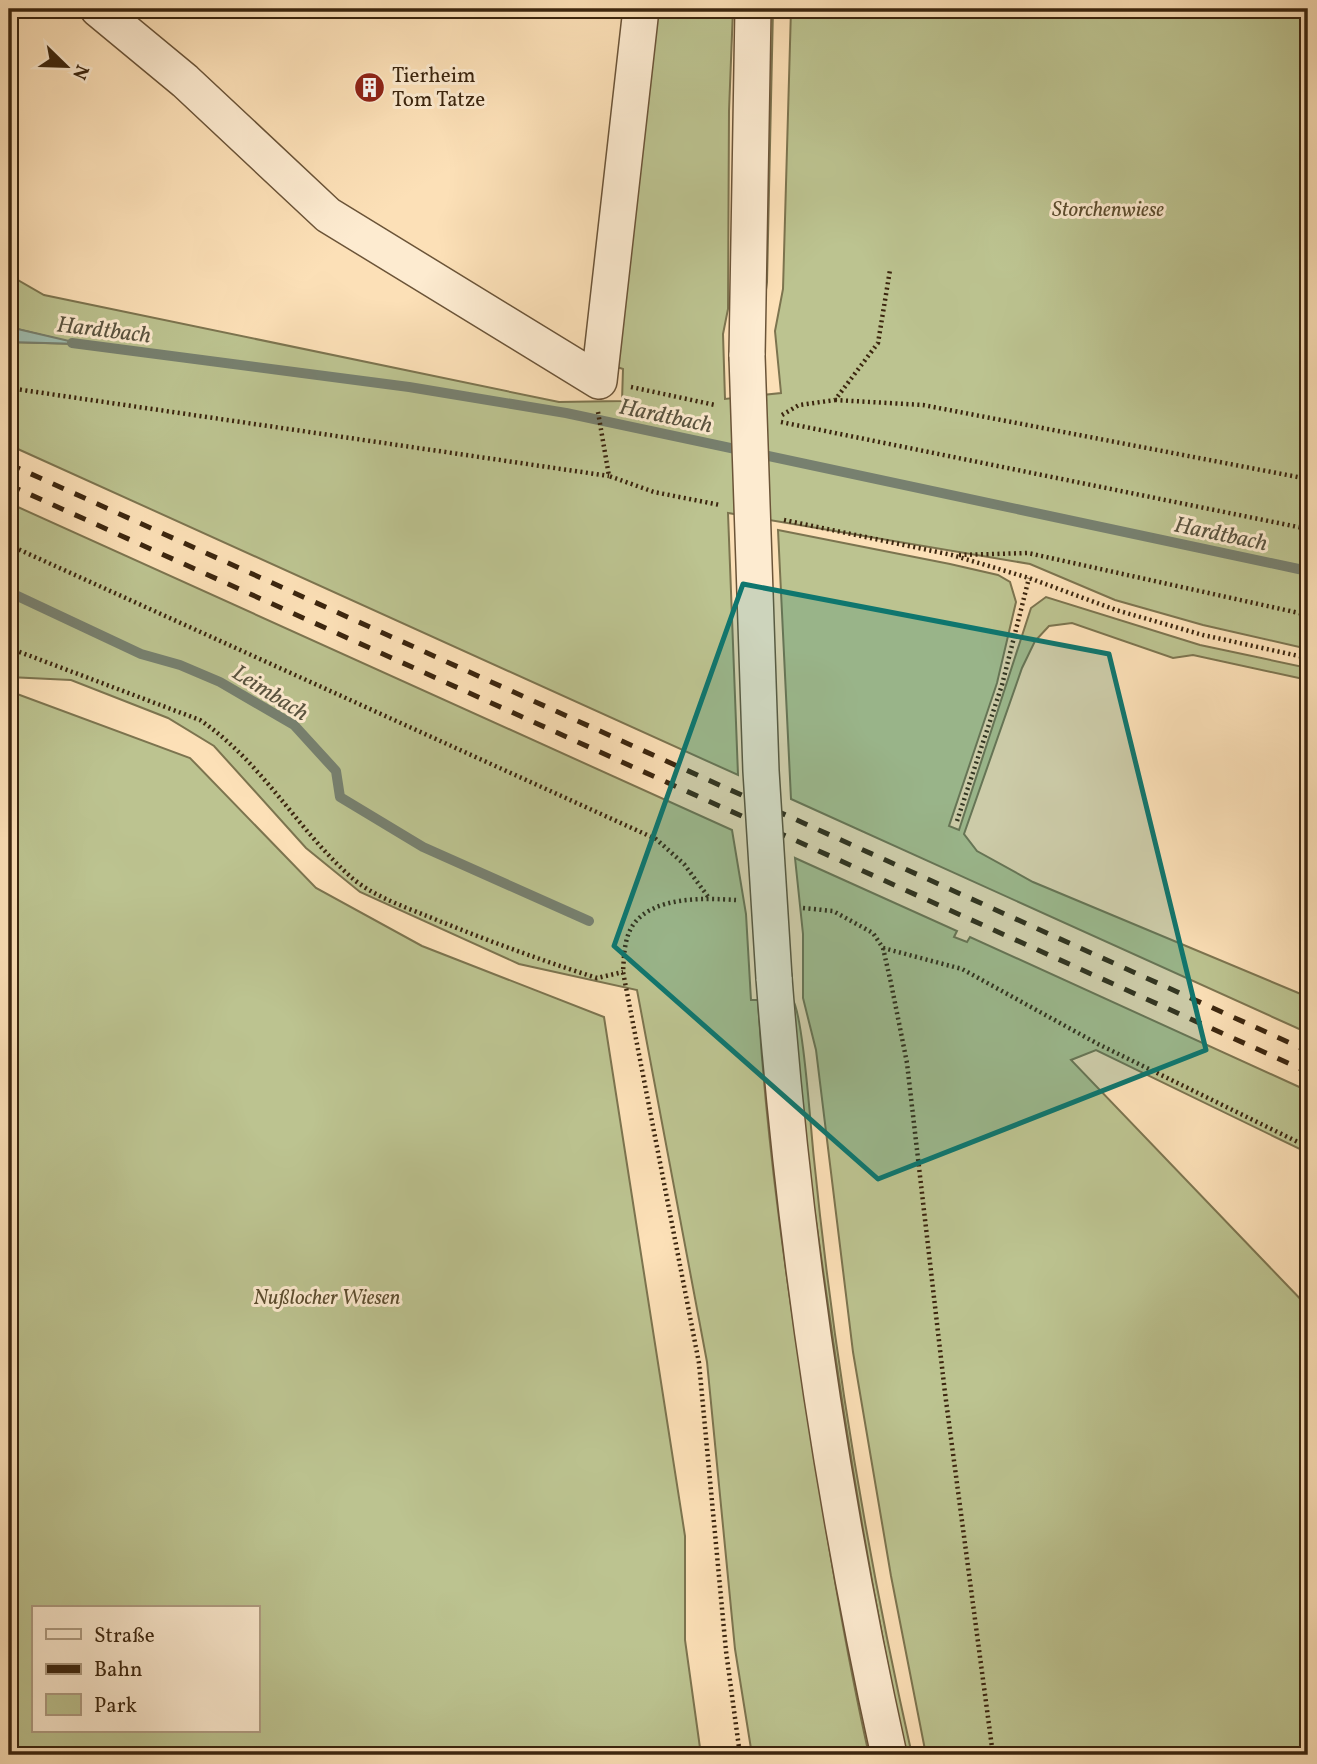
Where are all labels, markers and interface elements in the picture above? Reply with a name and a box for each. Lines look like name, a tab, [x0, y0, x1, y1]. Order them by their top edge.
north arrow	[32, 32, 102, 102]
text: N	[65, 60, 94, 83]
place label: Tierheim Tom Tatze	[392, 62, 485, 115]
building icon: Tierheim Tom Tatze	[352, 70, 386, 104]
park label: Storchenwiese	[1052, 196, 1164, 225]
water label: Hardtbach	[55, 309, 153, 353]
water label: Hardtbach	[616, 391, 715, 442]
water label: Hardtbach	[1171, 509, 1270, 560]
water label: Leimbach	[225, 658, 314, 730]
park label: Nußlocher Wiesen	[254, 1284, 401, 1313]
legend	[32, 1606, 259, 1732]
text: Straße	[94, 1622, 155, 1651]
text: Bahn	[94, 1656, 143, 1685]
text: Park	[94, 1692, 137, 1721]

